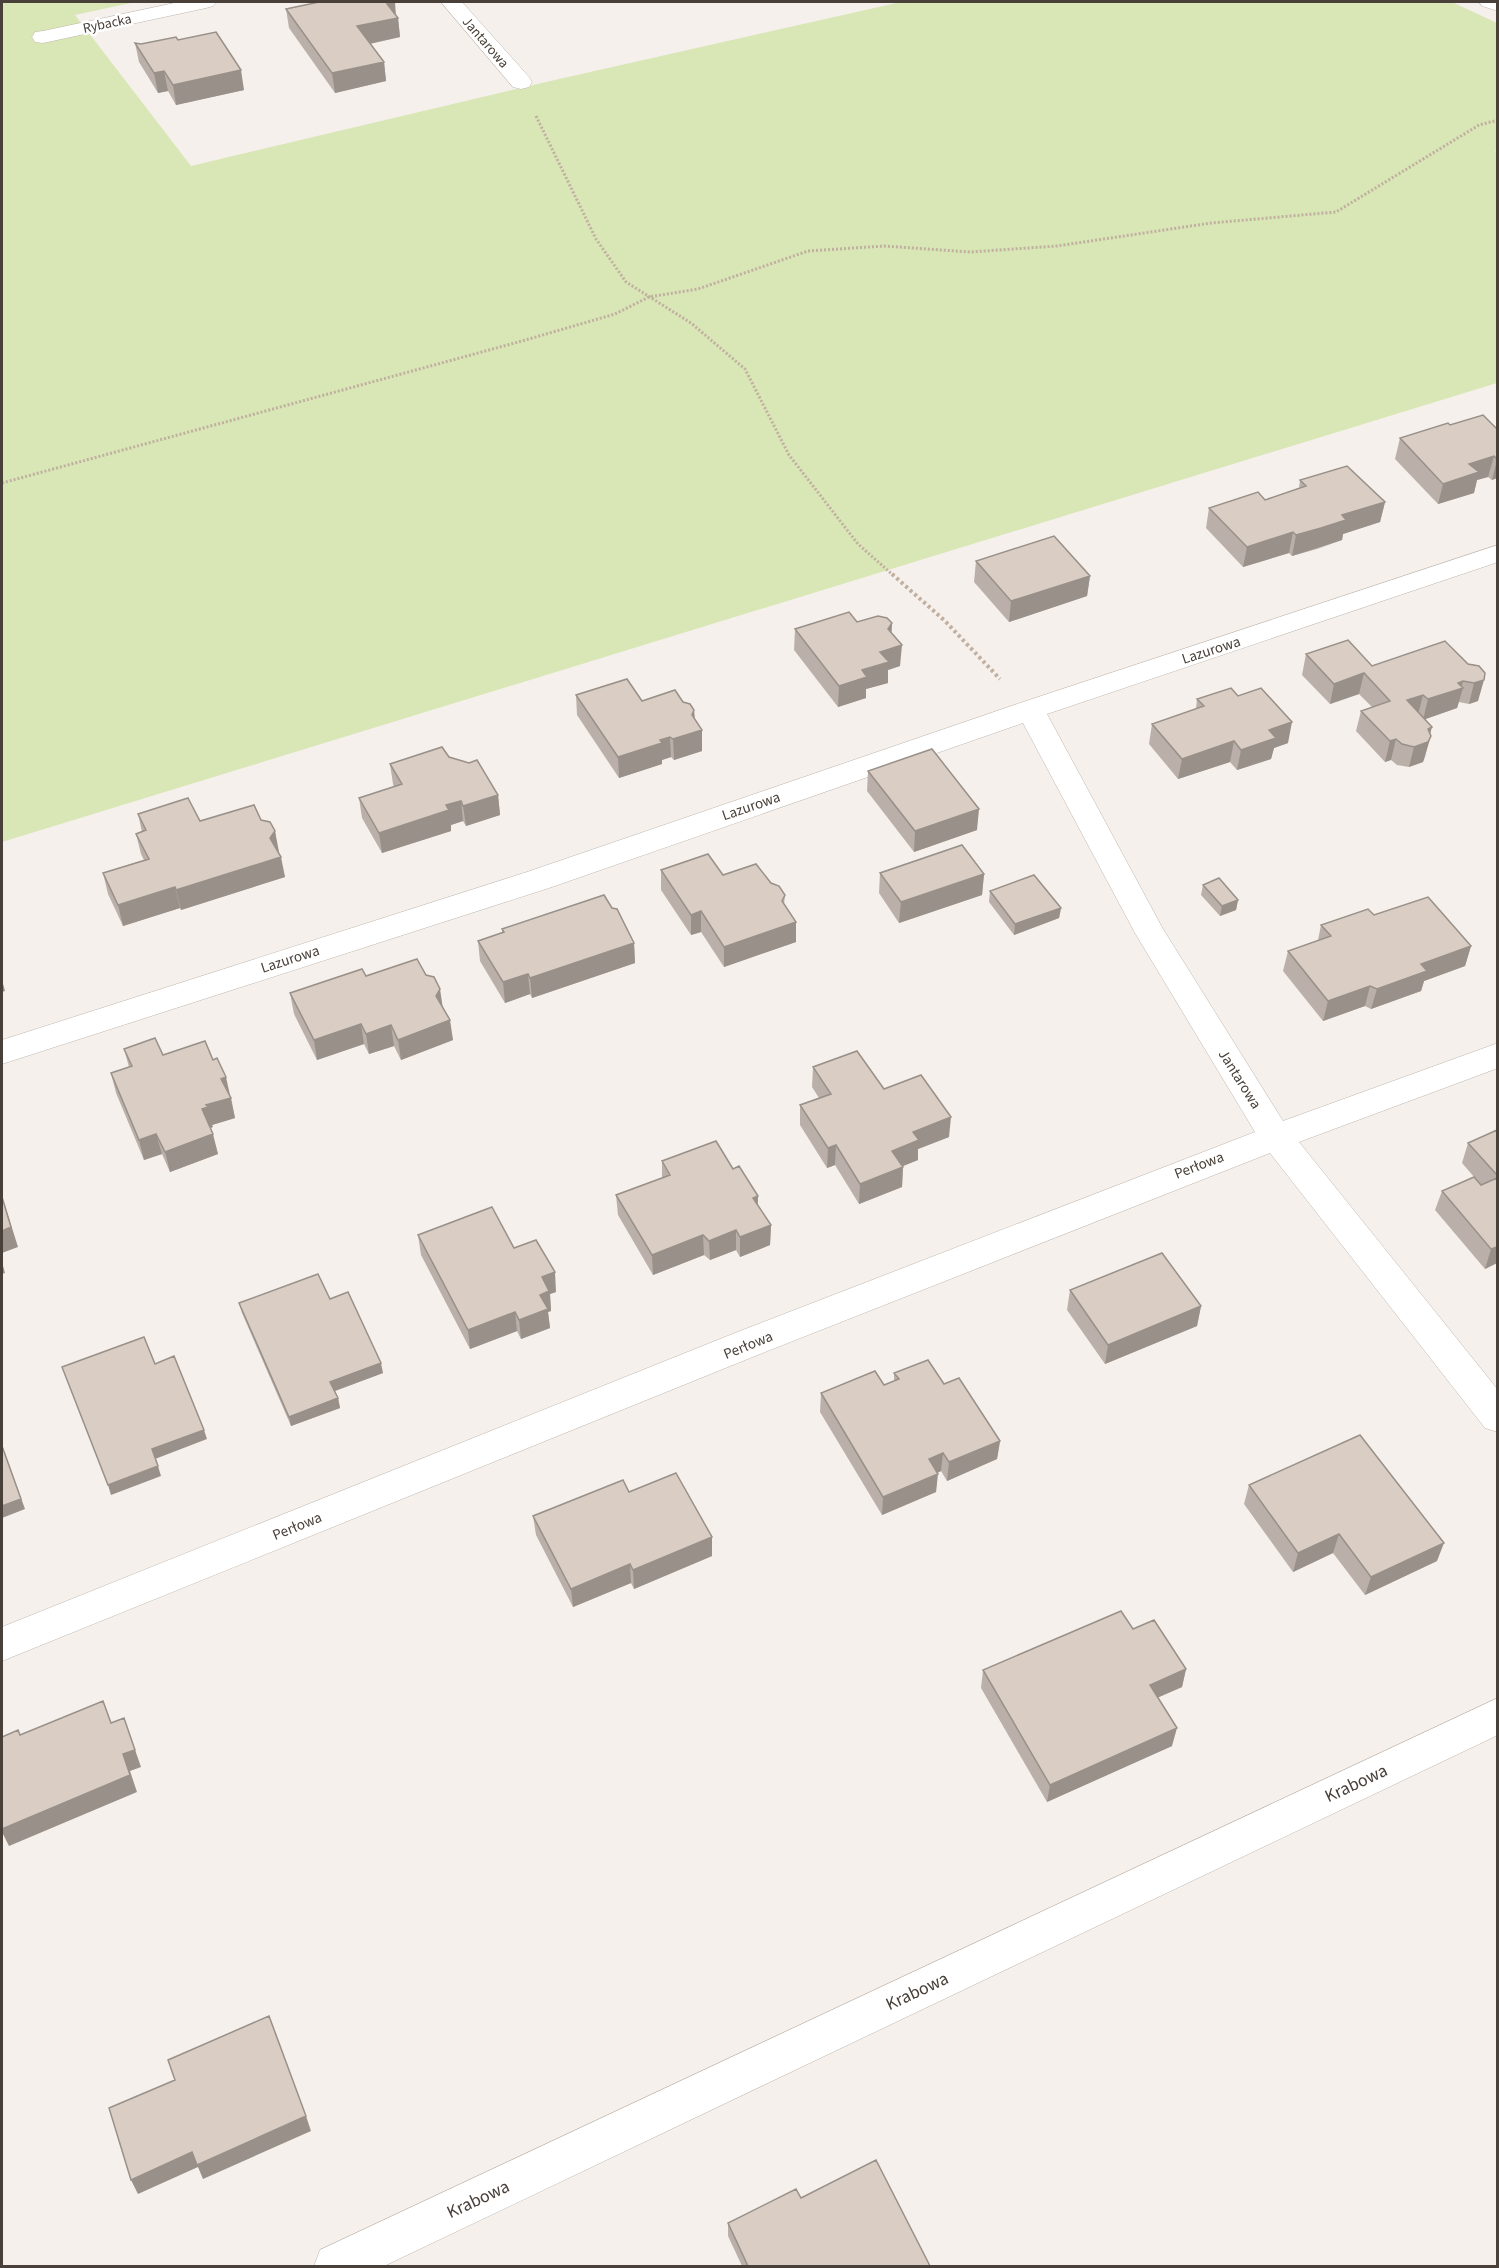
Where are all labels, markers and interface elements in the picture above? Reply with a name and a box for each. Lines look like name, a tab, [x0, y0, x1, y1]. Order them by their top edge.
street label: Rybacka	[81, 9, 133, 39]
street label: Jantarowa	[457, 13, 513, 73]
street label: Lazurowa	[1179, 631, 1243, 670]
street label: Lazurowa	[719, 787, 783, 826]
street label: Lazurowa	[258, 940, 322, 979]
street label: Jantarowa	[1213, 1045, 1266, 1113]
street label: Perłowa	[1171, 1146, 1227, 1185]
street label: Perłowa	[720, 1326, 776, 1365]
street label: Perłowa	[269, 1507, 325, 1546]
street label: Krabowa	[1321, 1758, 1392, 1809]
street label: Krabowa	[882, 1966, 953, 2017]
street label: Krabowa	[443, 2174, 514, 2225]

